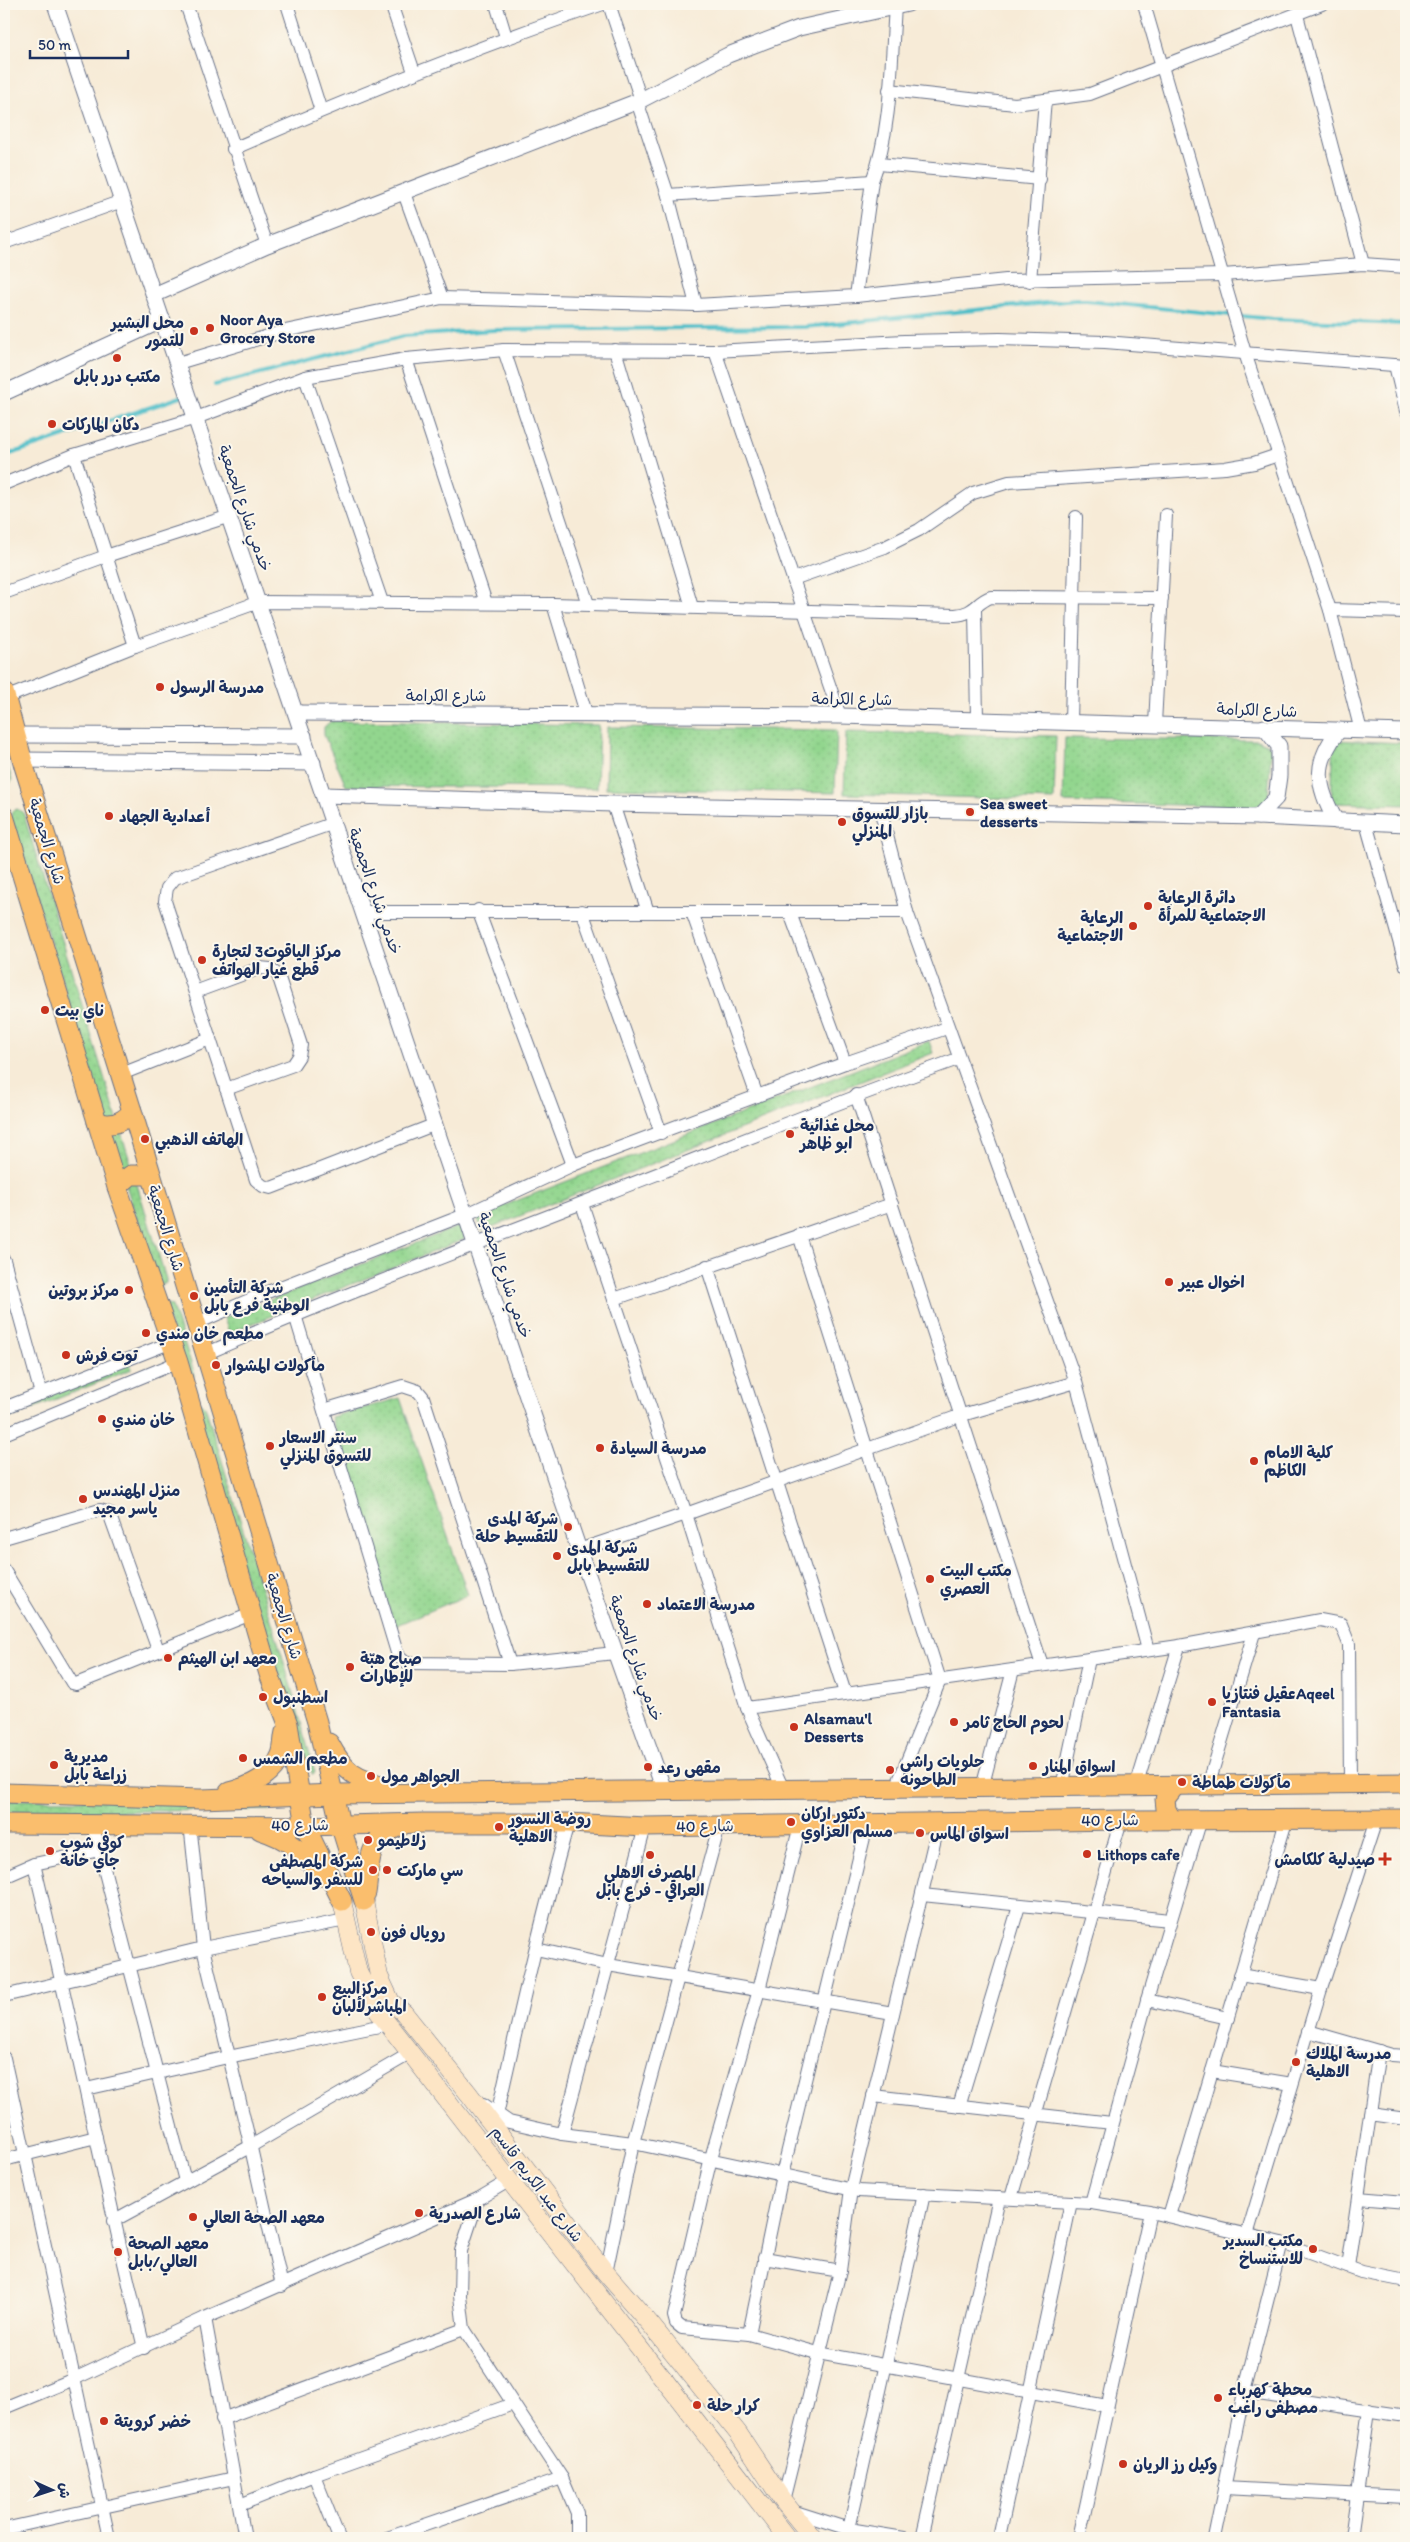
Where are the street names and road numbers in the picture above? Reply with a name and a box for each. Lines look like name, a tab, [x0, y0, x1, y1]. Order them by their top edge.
street label: خدمي شارع الجمعية	[210, 442, 276, 575]
street label: شارع الكرامة	[406, 686, 486, 707]
street label: شارع الكرامة	[811, 689, 893, 711]
street label: شارع الكرامة	[1216, 699, 1298, 723]
street label: شارع الجمعية	[23, 796, 69, 887]
street label: خدمي شارع الجمعية	[340, 825, 406, 958]
street label: شارع الجمعية	[142, 1183, 188, 1274]
street label: خدمي شارع الجمعية	[470, 1209, 536, 1342]
street label: شارع الجمعية	[260, 1571, 306, 1662]
street label: خدمي شارع الجمعية	[601, 1592, 667, 1725]
street label: شارع 40	[1081, 1810, 1139, 1832]
street label: شارع 40	[271, 1815, 329, 1837]
street label: شارع 40	[676, 1816, 734, 1838]
street label: شارع عبد الكريم قاسم	[485, 2122, 587, 2248]

